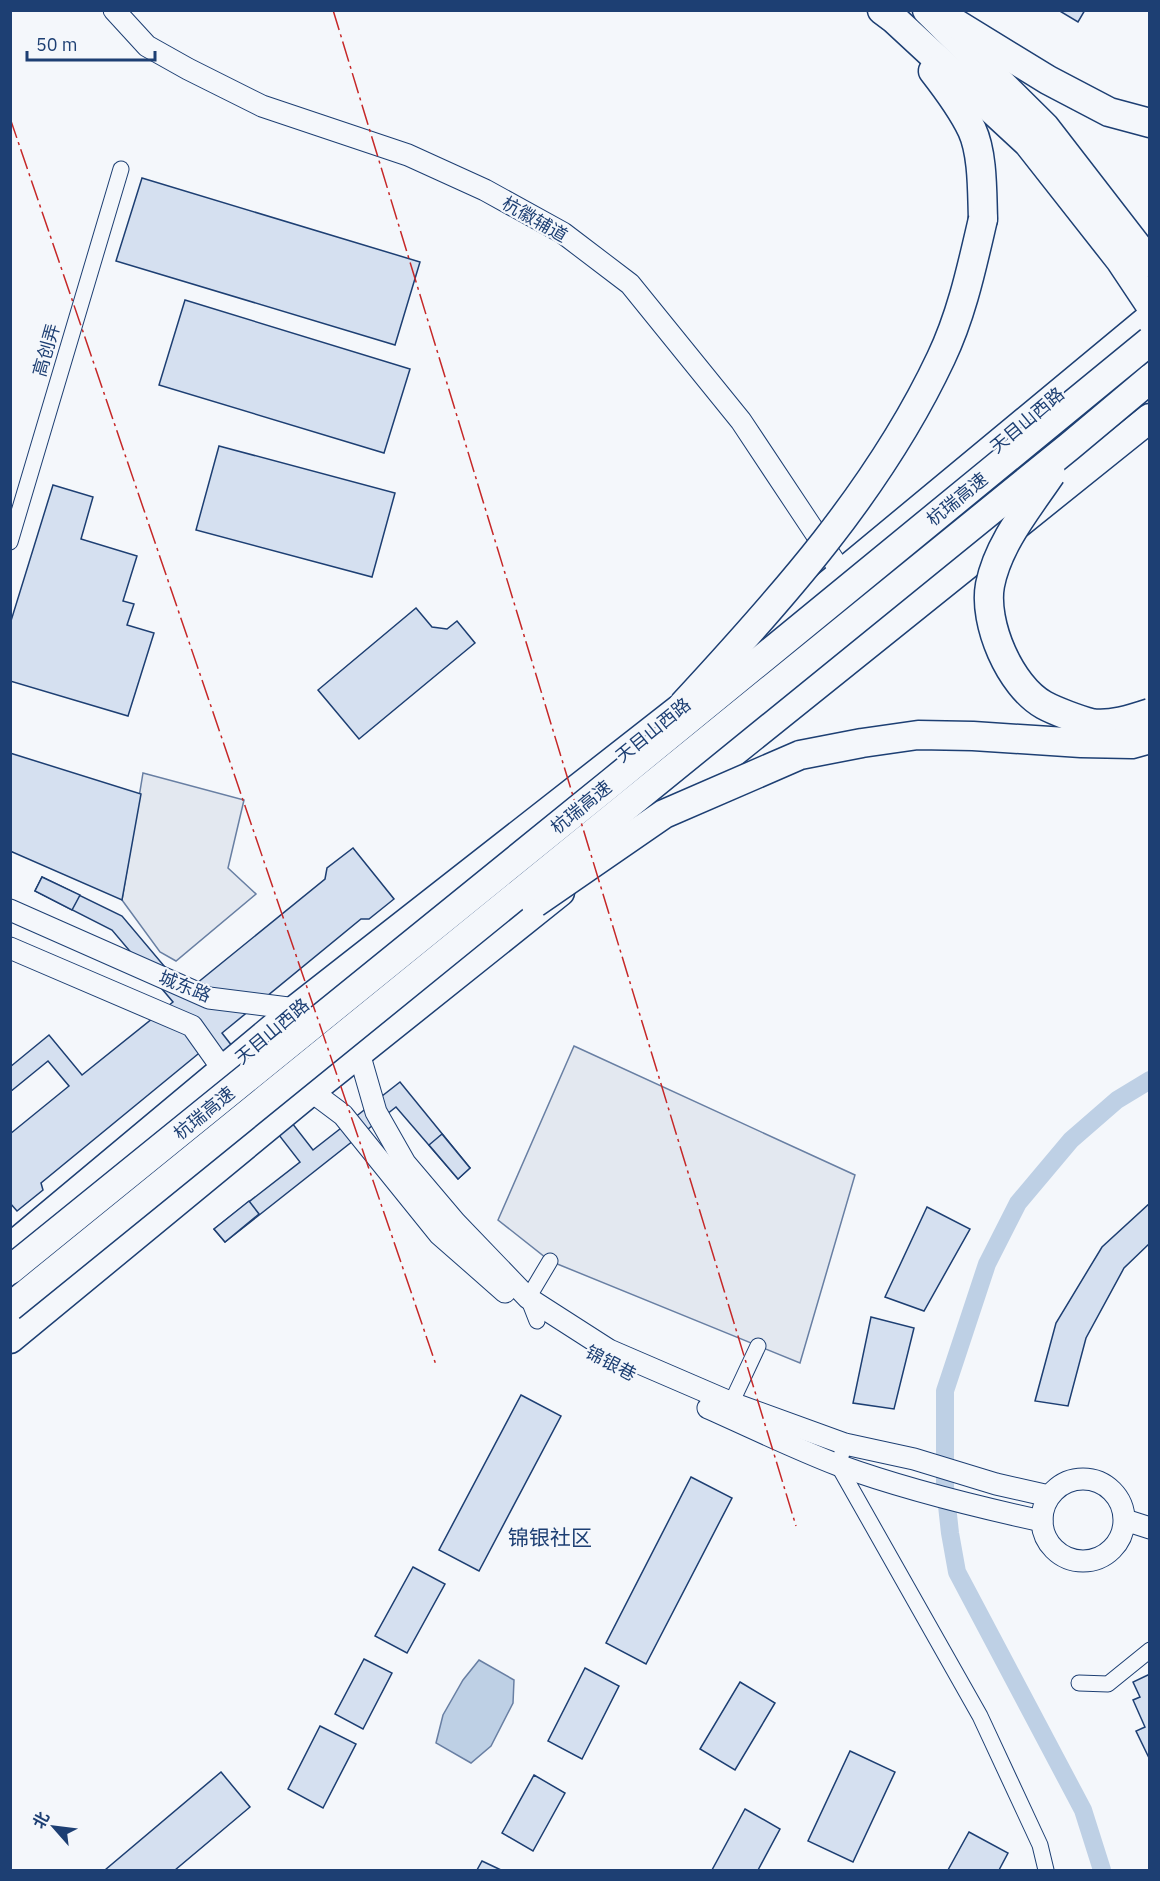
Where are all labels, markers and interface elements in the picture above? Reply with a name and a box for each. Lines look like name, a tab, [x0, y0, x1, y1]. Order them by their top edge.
scale bar	[27, 24, 154, 62]
text: 50 m	[36, 33, 78, 56]
street label: 杭徽辅道	[498, 191, 572, 247]
street label: 高创弄	[28, 321, 64, 379]
street label: 天目山西路	[985, 382, 1069, 458]
street label: 杭瑞高速	[922, 467, 992, 531]
street label: 天目山西路	[611, 693, 695, 767]
street label: 杭瑞高速	[546, 775, 616, 839]
street label: 城东路	[156, 965, 214, 1007]
street label: 天目山西路	[230, 993, 314, 1069]
street label: 杭瑞高速	[169, 1081, 239, 1145]
street label: 锦银巷	[582, 1340, 640, 1386]
district label: 锦银社区	[508, 1523, 592, 1551]
north arrow	[24, 1797, 84, 1857]
text: 北	[28, 1808, 53, 1832]

